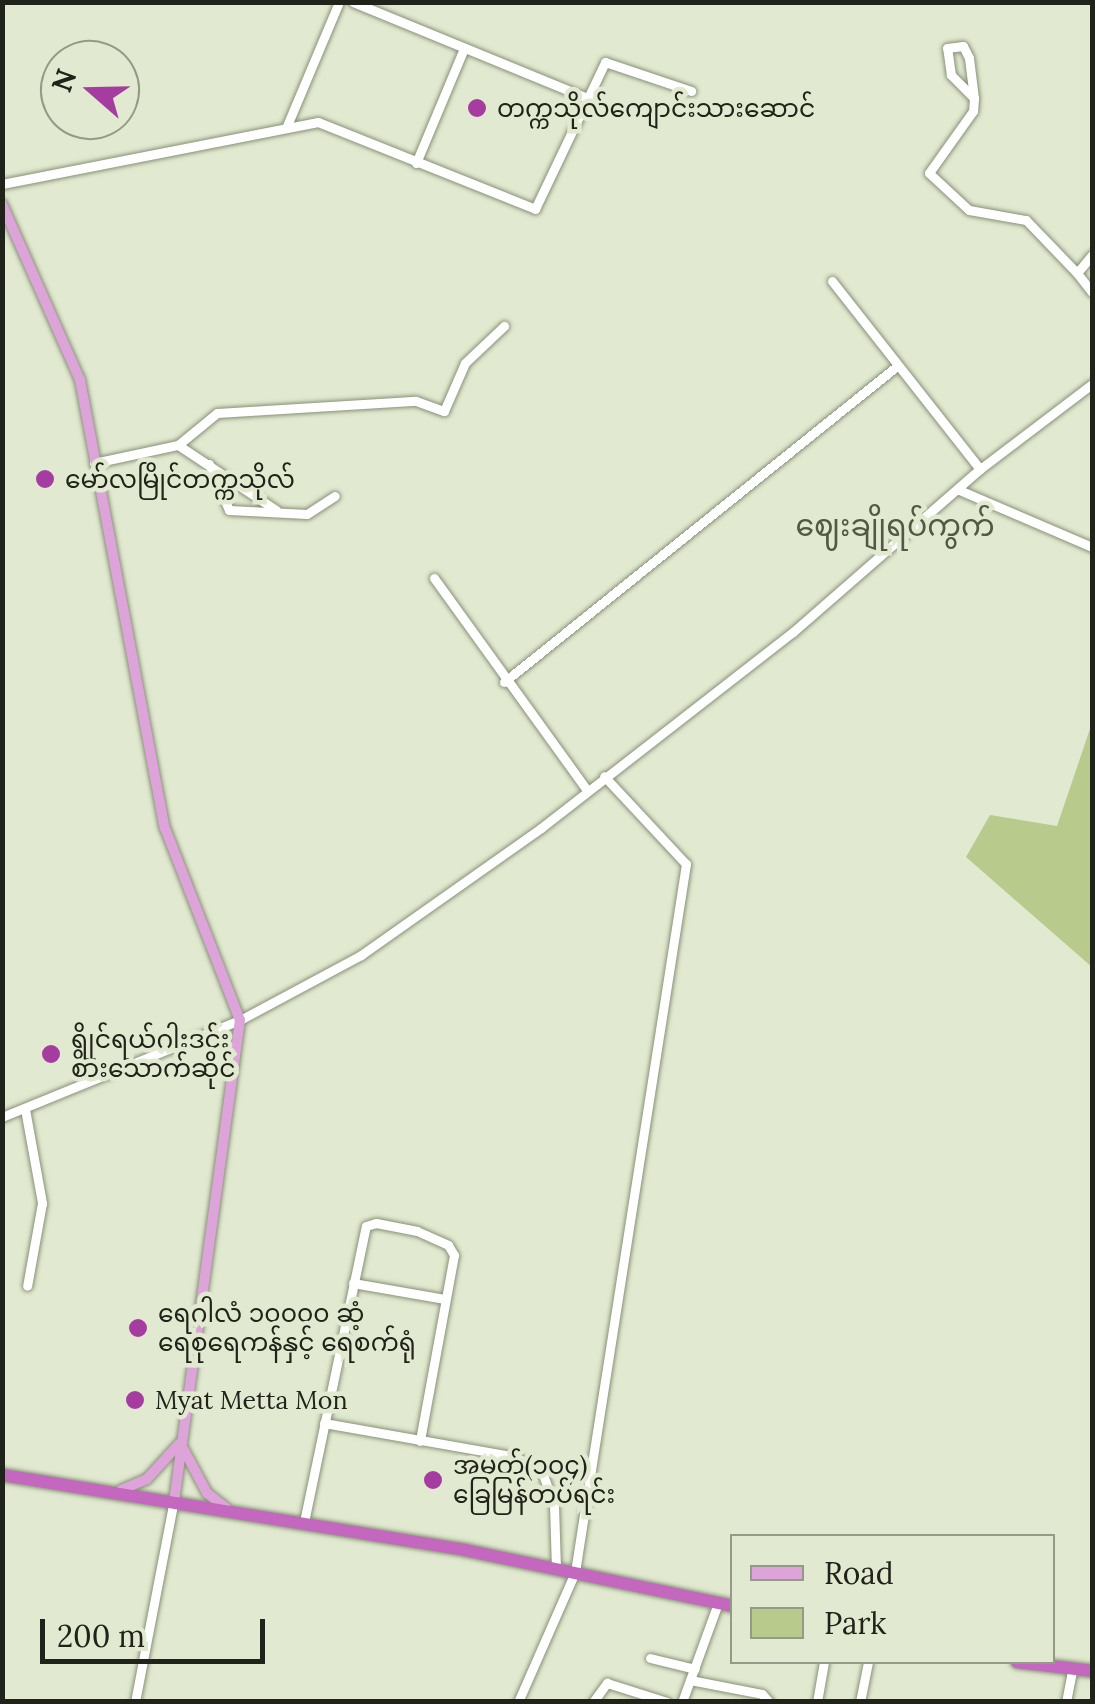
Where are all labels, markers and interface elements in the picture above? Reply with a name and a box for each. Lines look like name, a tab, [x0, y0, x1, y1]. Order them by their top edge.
north arrow	[40, 40, 140, 140]
text: N	[43, 64, 84, 97]
place label: တက္ကသိုလ်ကျောင်းသားဆောင်	[497, 93, 815, 123]
marker: တက္ကသိုလ်ကျောင်းသားဆောင်	[466, 97, 488, 119]
place label: မော်လမြိုင်တက္ကသိုလ်	[65, 464, 295, 494]
marker: မော်လမြိုင်တက္ကသိုလ်	[34, 468, 56, 490]
district label: ဈေးချိုရပ်ကွက်	[795, 507, 995, 543]
place label: ရွိုင်ရယ်ဂါးဒင်း စားသောက်ဆိုင်	[71, 1025, 235, 1084]
marker: ရွိုင်ရယ်ဂါးဒင်း စားသောက်ဆိုင်	[40, 1043, 62, 1065]
place label: ရေဂါလံ ၁၀၀၀၀ ဆံ့ ရေစုရေကန်နှင့် ရေစက်ရုံ	[158, 1299, 416, 1358]
marker: ရေဂါလံ ၁၀၀၀၀ ဆံ့ ရေစုရေကန်နှင့် ရေစက်ရုံ	[127, 1317, 149, 1339]
place label: Myat Metta Mon	[155, 1385, 348, 1415]
marker: Myat Metta Mon	[124, 1389, 146, 1411]
place label: အမှတ်(၁၀၄) ခြေမြန်တပ်ရင်း	[453, 1451, 615, 1510]
marker: အမှတ်(၁၀၄) ခြေမြန်တပ်ရင်း	[422, 1469, 444, 1491]
legend	[730, 1534, 1055, 1664]
text: Road	[824, 1554, 894, 1592]
scale bar	[45, 1599, 270, 1661]
text: Park	[824, 1604, 886, 1642]
text: 200 m	[57, 1617, 145, 1655]

